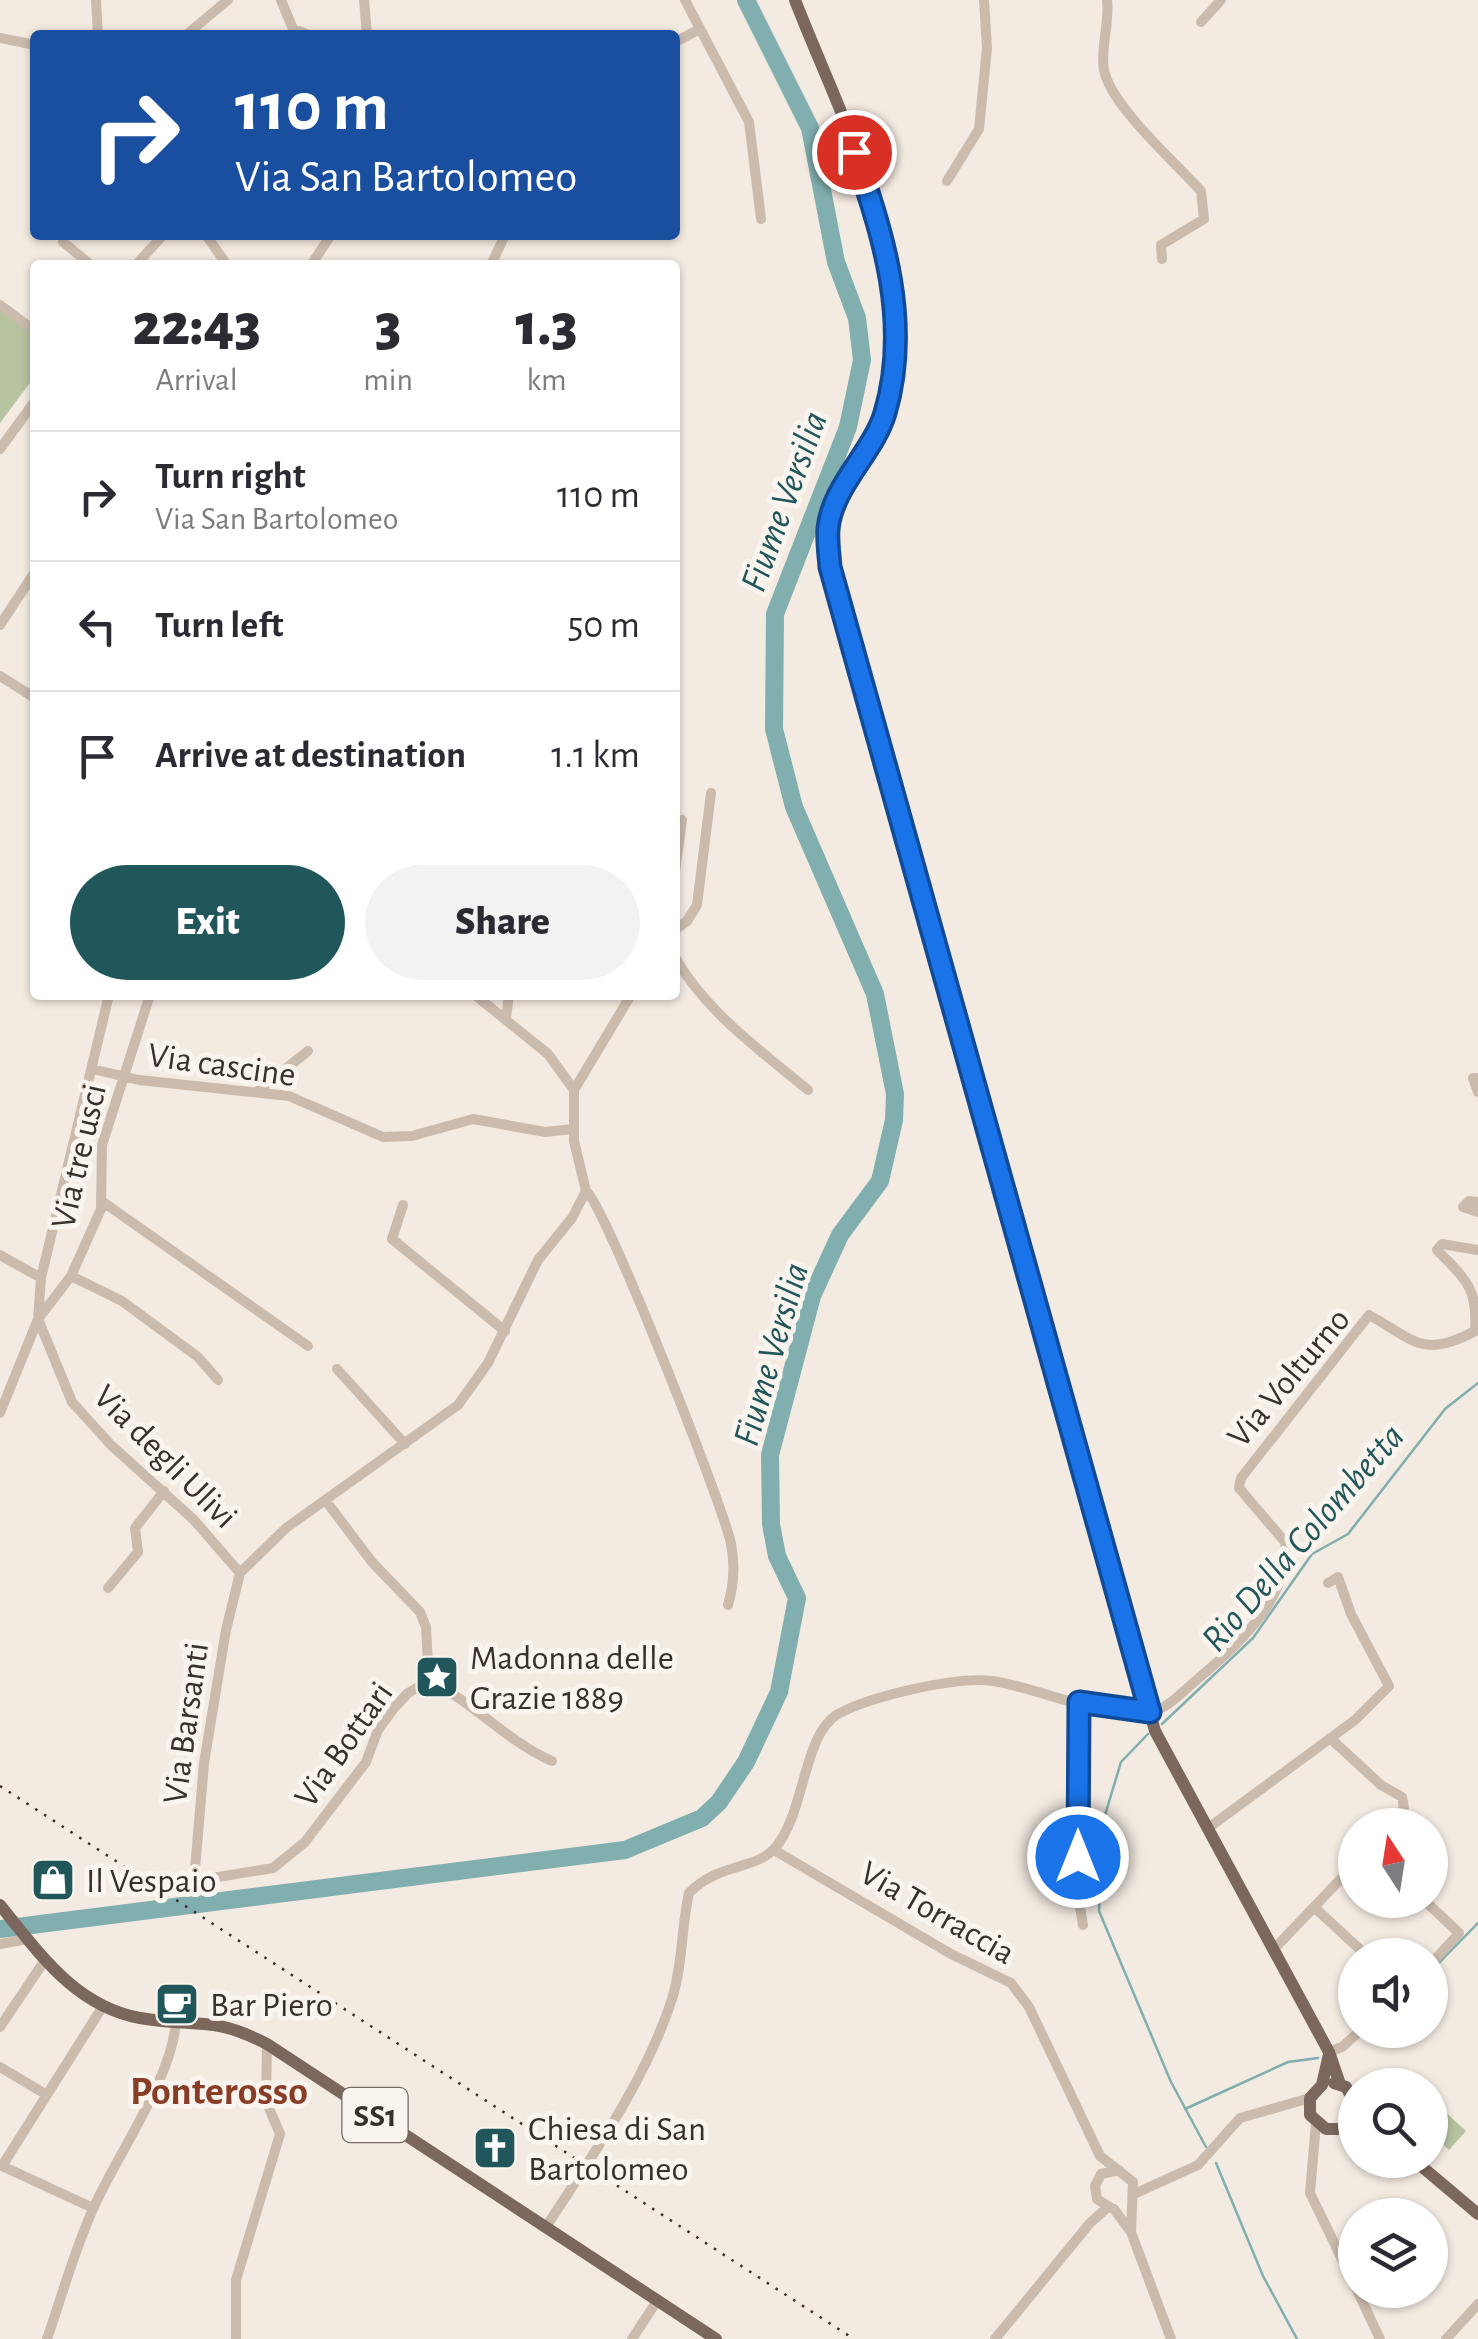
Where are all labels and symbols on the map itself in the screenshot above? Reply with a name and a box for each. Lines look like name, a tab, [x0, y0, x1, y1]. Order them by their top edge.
pin	[812, 110, 897, 195]
water label: Fiume Versilia	[735, 406, 835, 597]
street label: Via cascine	[146, 1038, 298, 1093]
street label: Via tre usci	[46, 1081, 113, 1232]
water label: Fiume Versilia	[728, 1259, 816, 1451]
street label: Via Volturno	[1221, 1302, 1357, 1454]
street label: Via degli Ulivi	[87, 1379, 243, 1535]
water label: Rio Della Colombetta	[1195, 1417, 1412, 1659]
street label: Via Barsanti	[158, 1640, 215, 1806]
place label: Madonna delle Grazie 1889	[470, 1641, 674, 1716]
place icon: Madonna delle Grazie 1889	[414, 1654, 460, 1700]
street label: Via Bottari	[289, 1676, 400, 1814]
position arrow	[1026, 1805, 1130, 1909]
north arrow	[1338, 1808, 1448, 1918]
street label: Via Torraccia	[854, 1855, 1020, 1971]
shop icon: Il Vespaio	[30, 1857, 76, 1903]
place label: Il Vespaio	[86, 1864, 217, 1899]
cafe icon: Bar Piero	[154, 1981, 200, 2027]
place label: Bar Piero	[210, 1988, 333, 2023]
district label: Ponterosso	[130, 2072, 308, 2112]
road number: SS1	[342, 2088, 408, 2142]
place label: Chiesa di San Bartolomeo	[528, 2112, 706, 2187]
church icon: Chiesa di San Bartolomeo	[472, 2125, 518, 2171]

